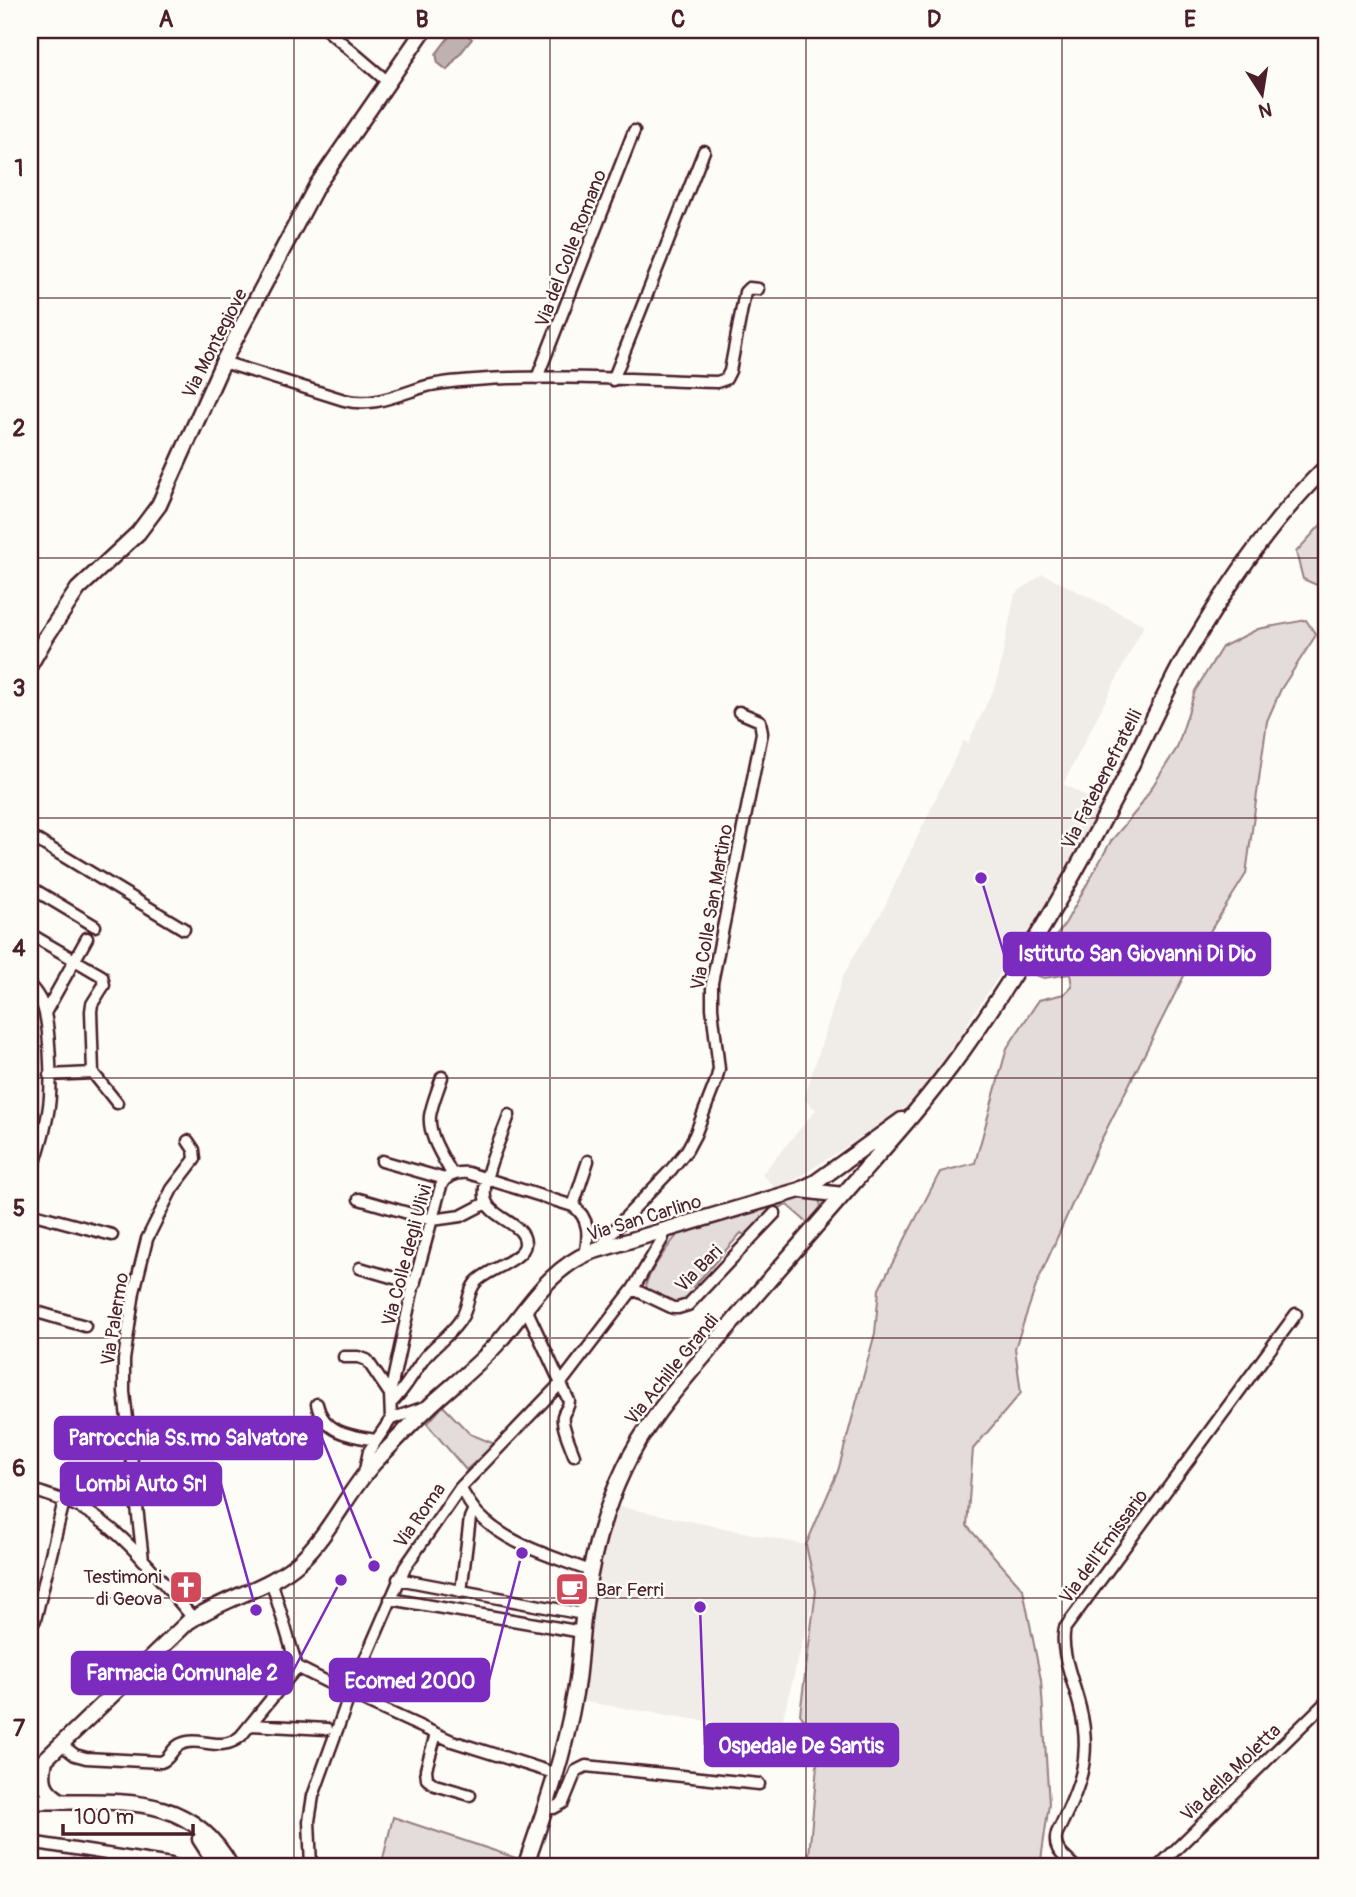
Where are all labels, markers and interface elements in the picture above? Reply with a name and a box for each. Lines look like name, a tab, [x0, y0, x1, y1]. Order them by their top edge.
text: A	[159, 5, 174, 34]
text: B	[415, 5, 429, 34]
text: C	[671, 5, 685, 34]
text: D	[927, 5, 941, 34]
text: E	[1184, 5, 1196, 34]
north arrow	[1226, 60, 1296, 130]
text: N	[1256, 97, 1274, 123]
text: 1	[15, 154, 24, 183]
street label: Via del Colle Romano	[530, 166, 612, 331]
street label: Via Montegiove	[177, 284, 253, 402]
text: 2	[13, 414, 26, 443]
text: 3	[13, 674, 25, 703]
street label: Via Fatebenefratelli	[1056, 705, 1148, 853]
street label: Via Colle San Martino	[686, 822, 738, 992]
callout: Istituto San Giovanni Di Dio	[1004, 933, 1270, 975]
text: 4	[12, 934, 26, 963]
text: Istituto San Giovanni Di Dio	[1018, 941, 1257, 968]
street label: Via Colle degli Ulivi	[377, 1182, 437, 1329]
street label: Via San Carlino	[584, 1189, 704, 1247]
text: 5	[13, 1194, 25, 1223]
street label: Via Bari	[670, 1240, 728, 1298]
street label: Via Palermo	[96, 1271, 134, 1367]
street label: Via Achille Grandi	[620, 1309, 724, 1430]
callout: Parrocchia Ss.mo Salvatore	[55, 1417, 322, 1459]
text: Parrocchia Ss.mo Salvatore	[68, 1425, 308, 1452]
text: 6	[12, 1454, 26, 1483]
callout: Lombi Auto Srl	[61, 1463, 221, 1505]
text: Lombi Auto Srl	[75, 1471, 207, 1498]
street label: Via Roma	[389, 1478, 451, 1553]
street label: Via dell'Emissario	[1054, 1485, 1153, 1609]
place label: Testimoni di Geova	[83, 1565, 162, 1611]
church icon: Testimoni di Geova	[167, 1568, 205, 1606]
cafe icon: Bar Ferri	[553, 1570, 591, 1608]
place label: Bar Ferri	[596, 1578, 664, 1602]
callout: Farmacia Comunale 2	[72, 1652, 292, 1694]
callout: Ecomed 2000	[330, 1659, 489, 1701]
text: Farmacia Comunale 2	[86, 1660, 278, 1687]
text: Ecomed 2000	[345, 1668, 475, 1695]
text: 7	[13, 1714, 26, 1743]
street label: Via della Moletta	[1175, 1719, 1286, 1827]
callout: Ospedale De Santis	[705, 1724, 898, 1766]
text: Ospedale De Santis	[718, 1733, 884, 1760]
scale bar	[63, 1792, 192, 1836]
text: 100 m	[74, 1804, 134, 1831]

